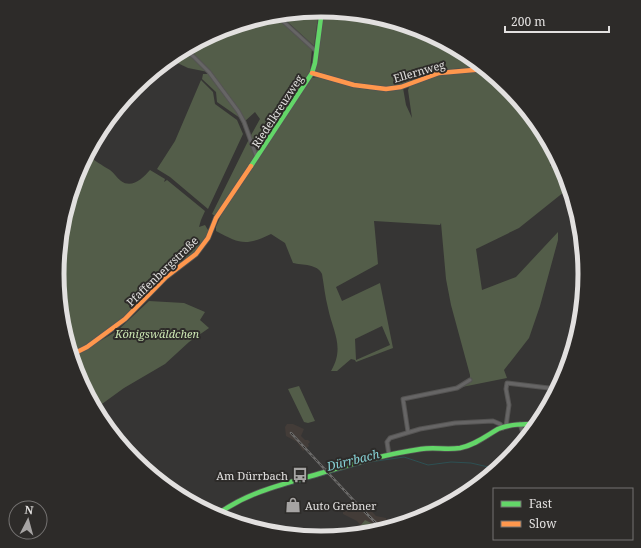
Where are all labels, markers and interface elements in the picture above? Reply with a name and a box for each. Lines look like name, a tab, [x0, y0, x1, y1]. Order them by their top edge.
scale bar	[505, 8, 609, 34]
text: 200 m	[511, 13, 546, 30]
street label: Ellernweg	[391, 56, 447, 86]
street label: Riedelkreuzweg	[248, 72, 306, 150]
street label: Pfaffenbergstraße	[123, 233, 201, 309]
park label: Königswäldchen	[114, 326, 199, 341]
water label: Dürrbach	[324, 445, 381, 475]
bus stop icon: Am Dürrbach	[291, 466, 309, 484]
place label: Am Dürrbach	[216, 468, 288, 483]
legend	[493, 488, 633, 540]
text: Fast	[529, 495, 552, 512]
shop icon: Auto Grebner	[284, 496, 302, 514]
place label: Auto Grebner	[305, 498, 377, 513]
north arrow	[8, 500, 48, 540]
text: N	[24, 502, 35, 518]
text: Slow	[529, 515, 557, 532]

